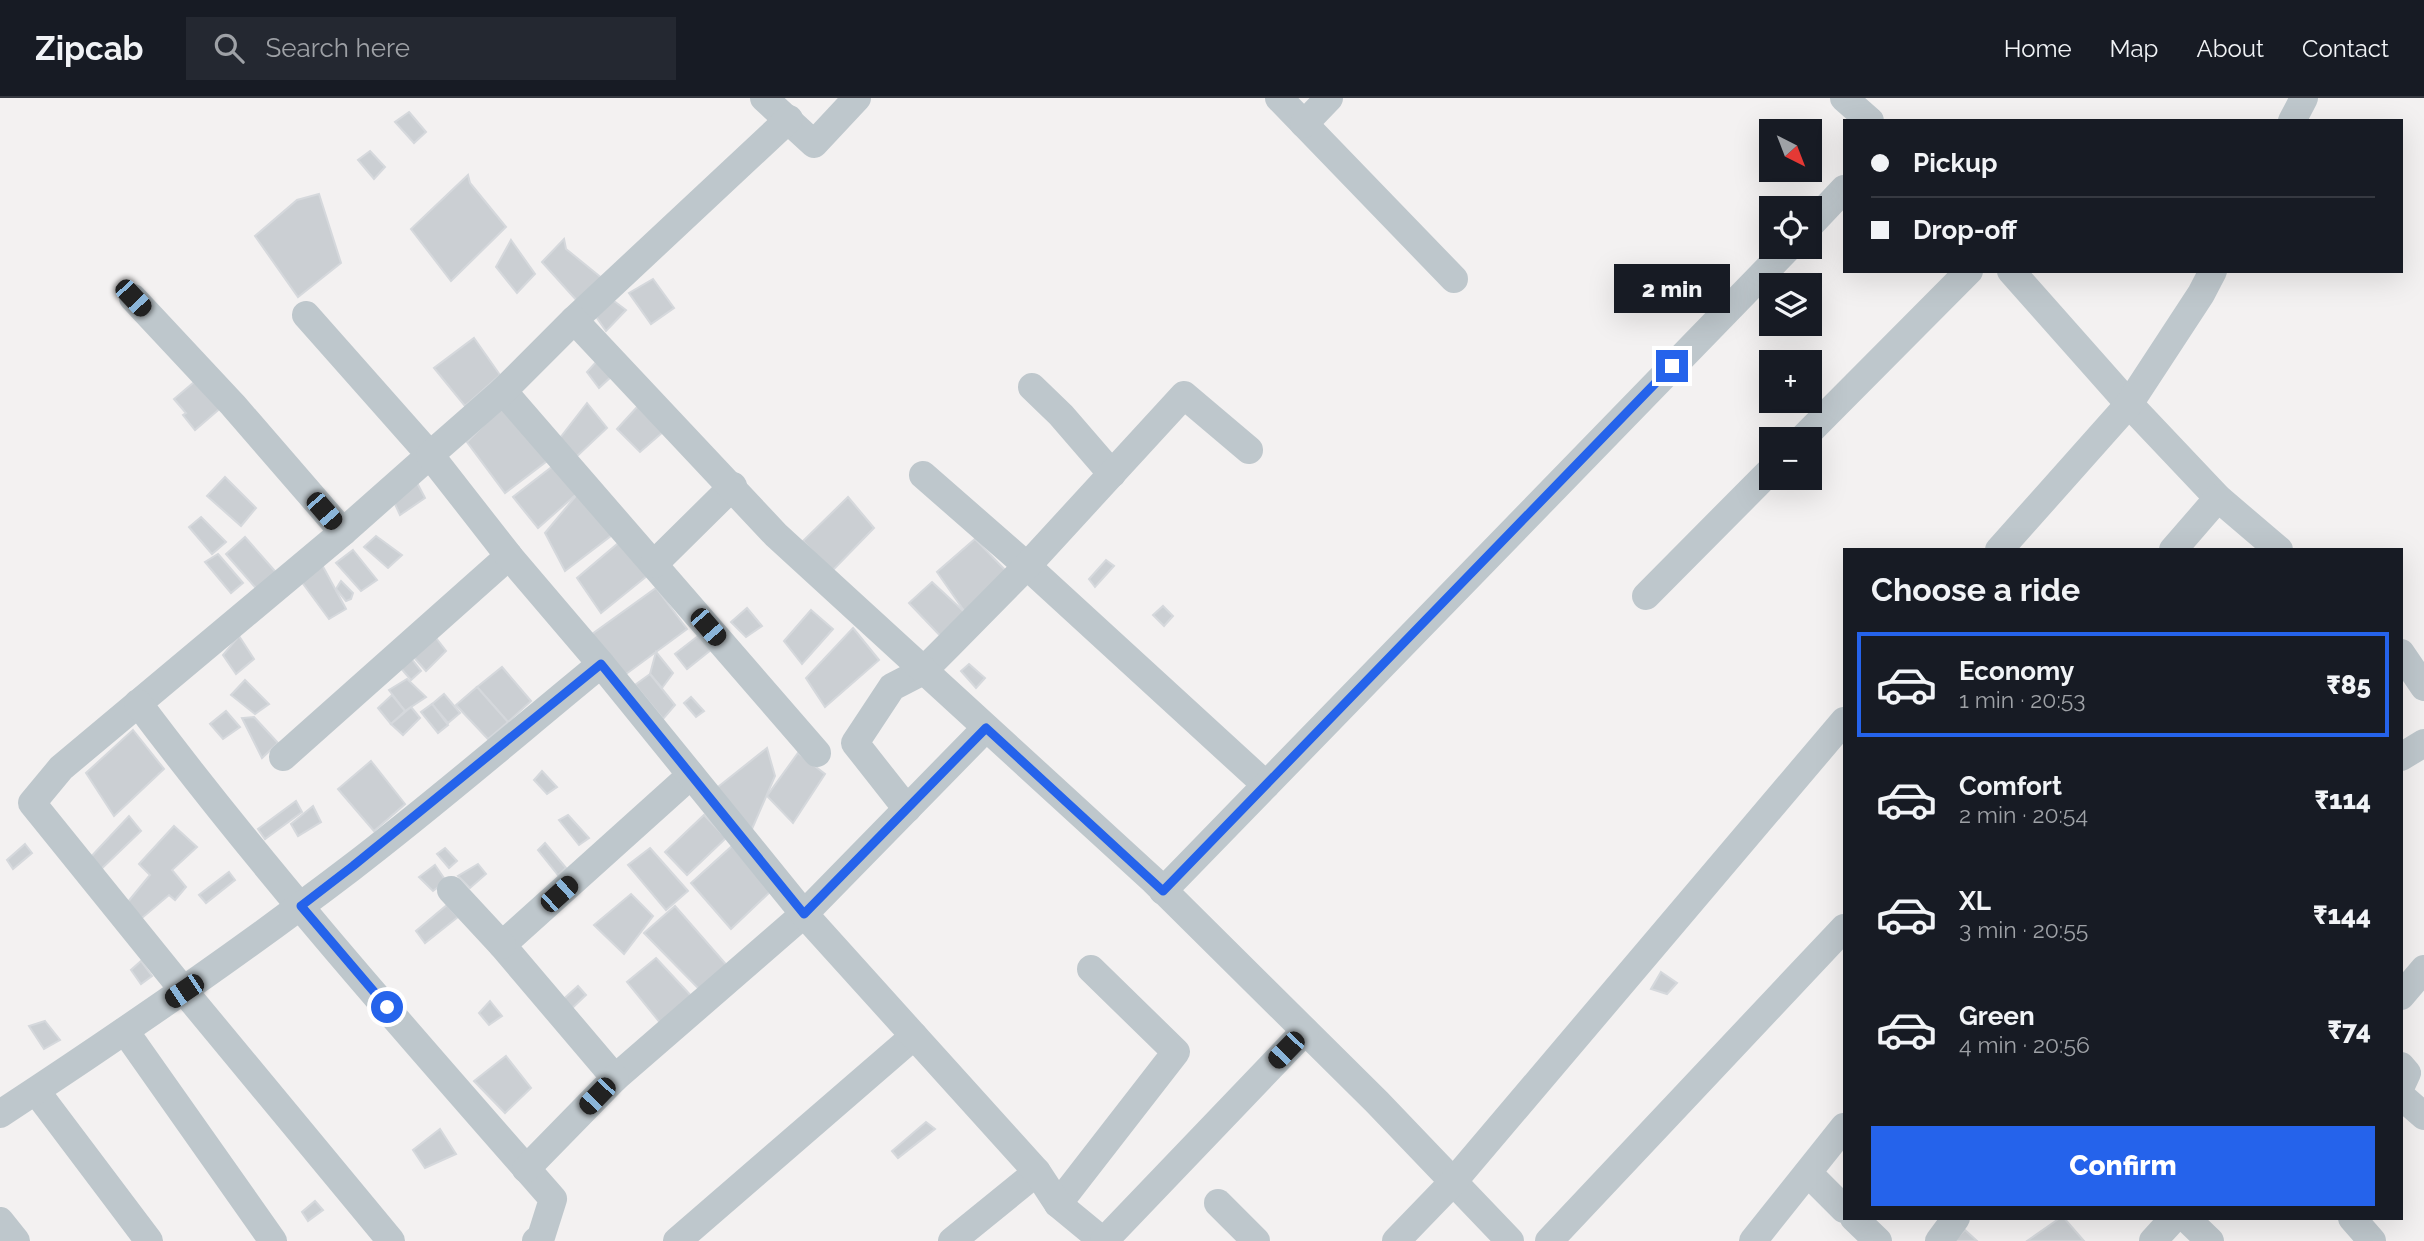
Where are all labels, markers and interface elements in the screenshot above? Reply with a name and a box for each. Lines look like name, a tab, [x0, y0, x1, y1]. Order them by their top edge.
search box	[186, 17, 676, 80]
text: Zipcab	[35, 29, 144, 68]
icon: search	[210, 29, 248, 67]
text: Search here	[266, 33, 410, 63]
text: Home	[2004, 34, 2072, 63]
text: Map	[2110, 34, 2158, 63]
text: About	[2196, 34, 2264, 63]
text: Contact	[2302, 34, 2389, 63]
north arrow	[1759, 119, 1822, 182]
map controls	[1759, 119, 1822, 490]
text: Pickup	[1913, 148, 1998, 178]
button: locate	[1759, 196, 1822, 259]
text: Drop-off	[1913, 215, 2017, 245]
callout: 2 min	[1614, 264, 1730, 314]
button: layers	[1759, 273, 1822, 336]
car	[111, 275, 156, 321]
text: 2 min	[1642, 275, 1702, 302]
route end	[1656, 350, 1688, 382]
button: +	[1759, 350, 1822, 413]
button: −	[1759, 427, 1822, 490]
car	[303, 488, 346, 534]
text: Choose a ride	[1871, 571, 2080, 608]
car	[687, 604, 730, 650]
icon: car	[1875, 653, 1938, 716]
text: Economy	[1959, 656, 2074, 686]
text: ₹85	[2326, 670, 2371, 700]
text: 1 min · 20:53	[1959, 686, 2086, 713]
icon: car	[1875, 768, 1938, 831]
text: Comfort	[1959, 771, 2062, 801]
text: ₹114	[2315, 785, 2371, 815]
text: 2 min · 20:54	[1959, 801, 2088, 828]
car	[537, 872, 582, 916]
icon: car	[1875, 883, 1938, 946]
text: XL	[1959, 886, 1991, 916]
text: ₹144	[2313, 900, 2371, 930]
text: 3 min · 20:55	[1959, 916, 2088, 943]
car	[161, 971, 208, 1011]
route start	[371, 991, 403, 1023]
icon: car	[1875, 998, 1938, 1061]
text: Green	[1959, 1001, 2035, 1031]
text: ₹74	[2327, 1015, 2371, 1045]
car	[1264, 1028, 1309, 1072]
text: 4 min · 20:56	[1959, 1031, 2090, 1058]
car	[575, 1074, 620, 1118]
button: Confirm	[1871, 1126, 2375, 1206]

